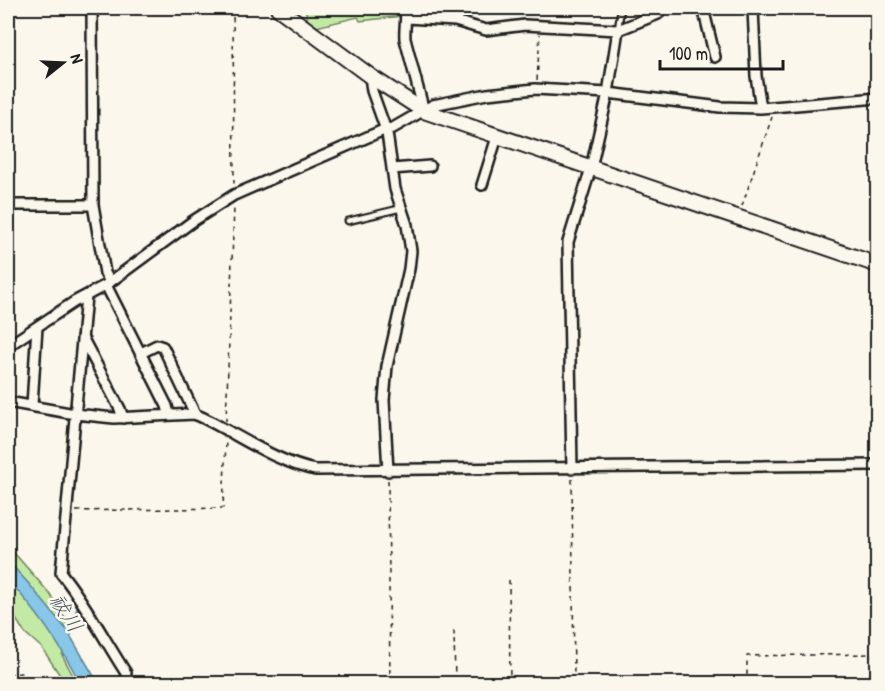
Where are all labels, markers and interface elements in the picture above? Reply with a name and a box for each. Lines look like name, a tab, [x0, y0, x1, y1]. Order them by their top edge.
north arrow	[33, 33, 93, 93]
scale bar	[660, 33, 783, 71]
text: 100 m	[669, 41, 708, 66]
text: N	[65, 51, 89, 66]
water label: 祓川	[43, 587, 90, 638]

